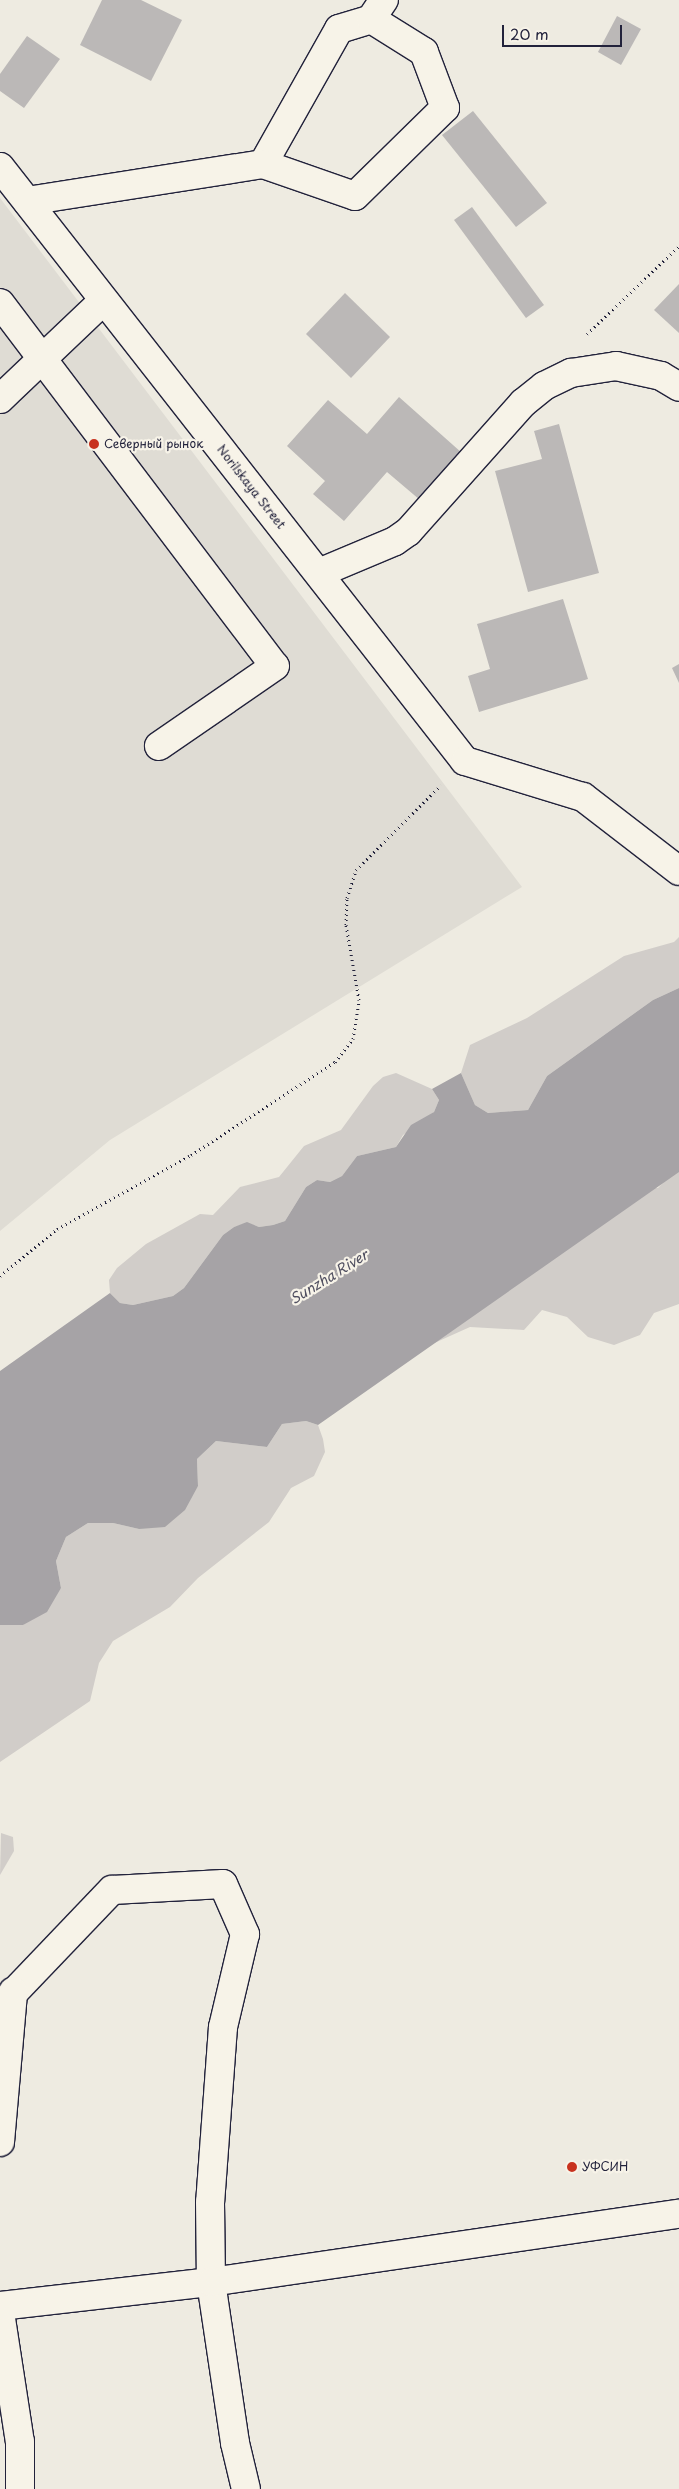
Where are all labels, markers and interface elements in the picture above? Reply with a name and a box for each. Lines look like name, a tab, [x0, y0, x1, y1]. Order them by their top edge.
scale bar	[504, 15, 624, 47]
text: 20 m	[510, 22, 549, 45]
place label: Северный рынок	[104, 437, 204, 451]
marker: Северный рынок	[88, 438, 100, 450]
street label: Norilskaya Street	[214, 442, 288, 532]
water label: Sunzha River	[287, 1246, 371, 1308]
place label: УФСИН	[582, 2160, 628, 2174]
marker: УФСИН	[566, 2161, 578, 2173]

